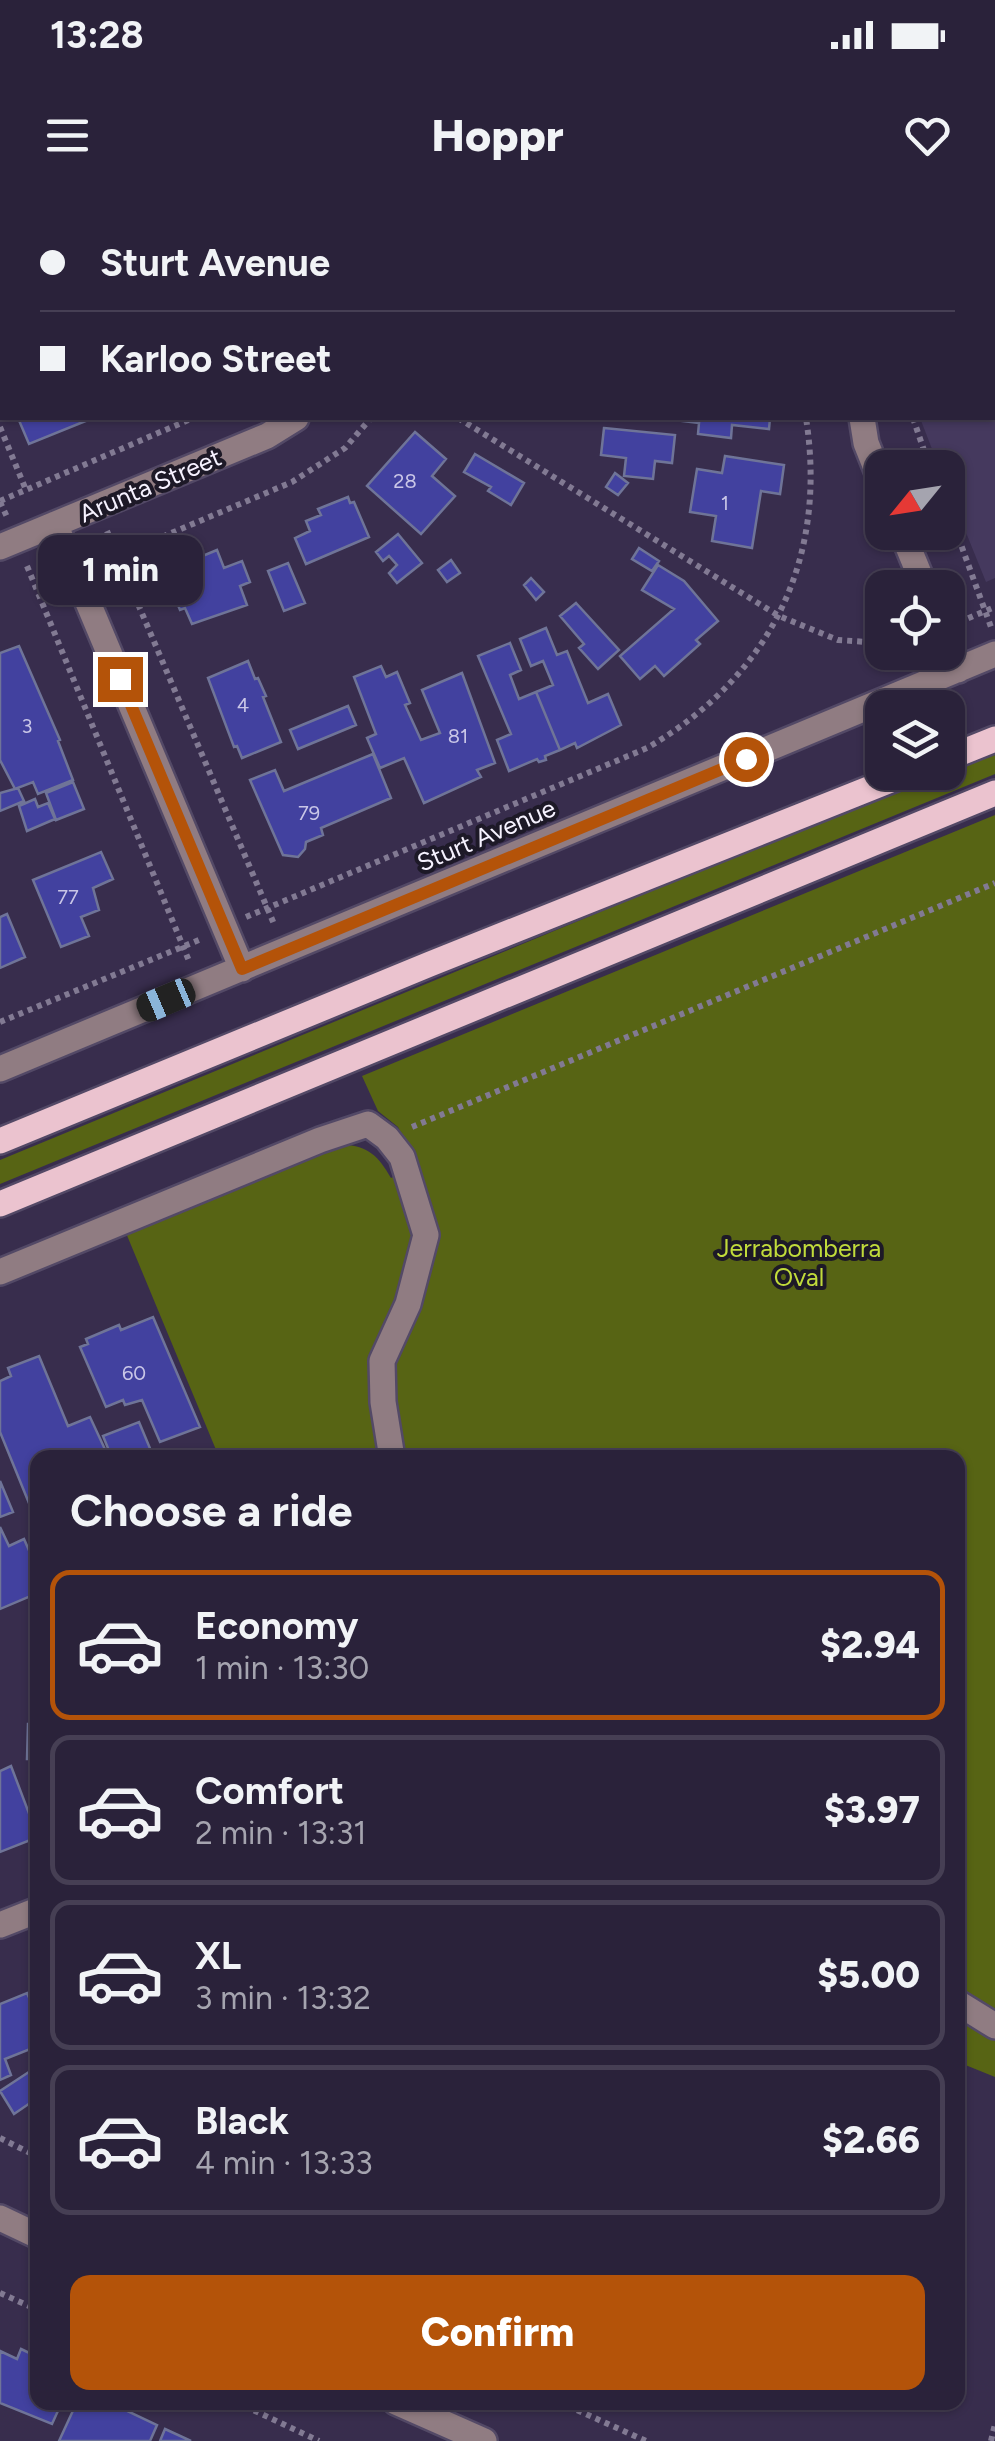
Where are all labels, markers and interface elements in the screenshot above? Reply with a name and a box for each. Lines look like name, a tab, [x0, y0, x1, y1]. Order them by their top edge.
text: 13:28	[50, 12, 144, 58]
icon: menu	[40, 108, 95, 163]
text: Hoppr	[431, 108, 564, 162]
icon: heart	[900, 108, 955, 163]
text: Sturt Avenue	[100, 240, 330, 286]
text: Karloo Street	[100, 336, 332, 382]
street label: Arunta Street	[74, 442, 226, 528]
north arrow	[865, 450, 965, 550]
map controls	[865, 450, 965, 790]
house number: 28	[393, 469, 417, 493]
house number: 1	[721, 491, 729, 515]
callout: 1 min	[38, 534, 202, 604]
text: 1 min	[82, 551, 159, 589]
button: locate	[865, 570, 965, 670]
route end	[98, 657, 143, 702]
button: layers	[865, 690, 965, 790]
house number: 4	[237, 693, 249, 717]
house number: 3	[22, 714, 32, 738]
house number: 81	[448, 724, 468, 748]
route start	[724, 737, 769, 782]
street label: Sturt Avenue	[412, 792, 560, 878]
house number: 79	[298, 801, 320, 825]
house number: 77	[57, 885, 79, 909]
car	[133, 974, 199, 1026]
park label: Jerrabomberra Oval	[717, 1233, 881, 1292]
house number: 60	[122, 1361, 146, 1385]
text: Choose a ride	[70, 1483, 352, 1537]
icon: car	[75, 1600, 165, 1690]
text: Economy	[195, 1603, 358, 1649]
text: $2.94	[820, 1622, 920, 1668]
text: 1 min · 13:30	[195, 1649, 369, 1687]
icon: car	[75, 1765, 165, 1855]
text: Comfort	[195, 1768, 344, 1814]
text: $3.97	[824, 1787, 920, 1833]
text: 2 min · 13:31	[195, 1814, 367, 1852]
icon: car	[75, 1930, 165, 2020]
text: XL	[195, 1933, 241, 1979]
text: $5.00	[817, 1952, 920, 1998]
text: 3 min · 13:32	[195, 1979, 371, 2017]
icon: car	[75, 2095, 165, 2185]
text: Black	[195, 2098, 289, 2144]
text: $2.66	[822, 2117, 920, 2163]
text: 4 min · 13:33	[195, 2144, 373, 2182]
button: Confirm	[70, 2275, 925, 2390]

